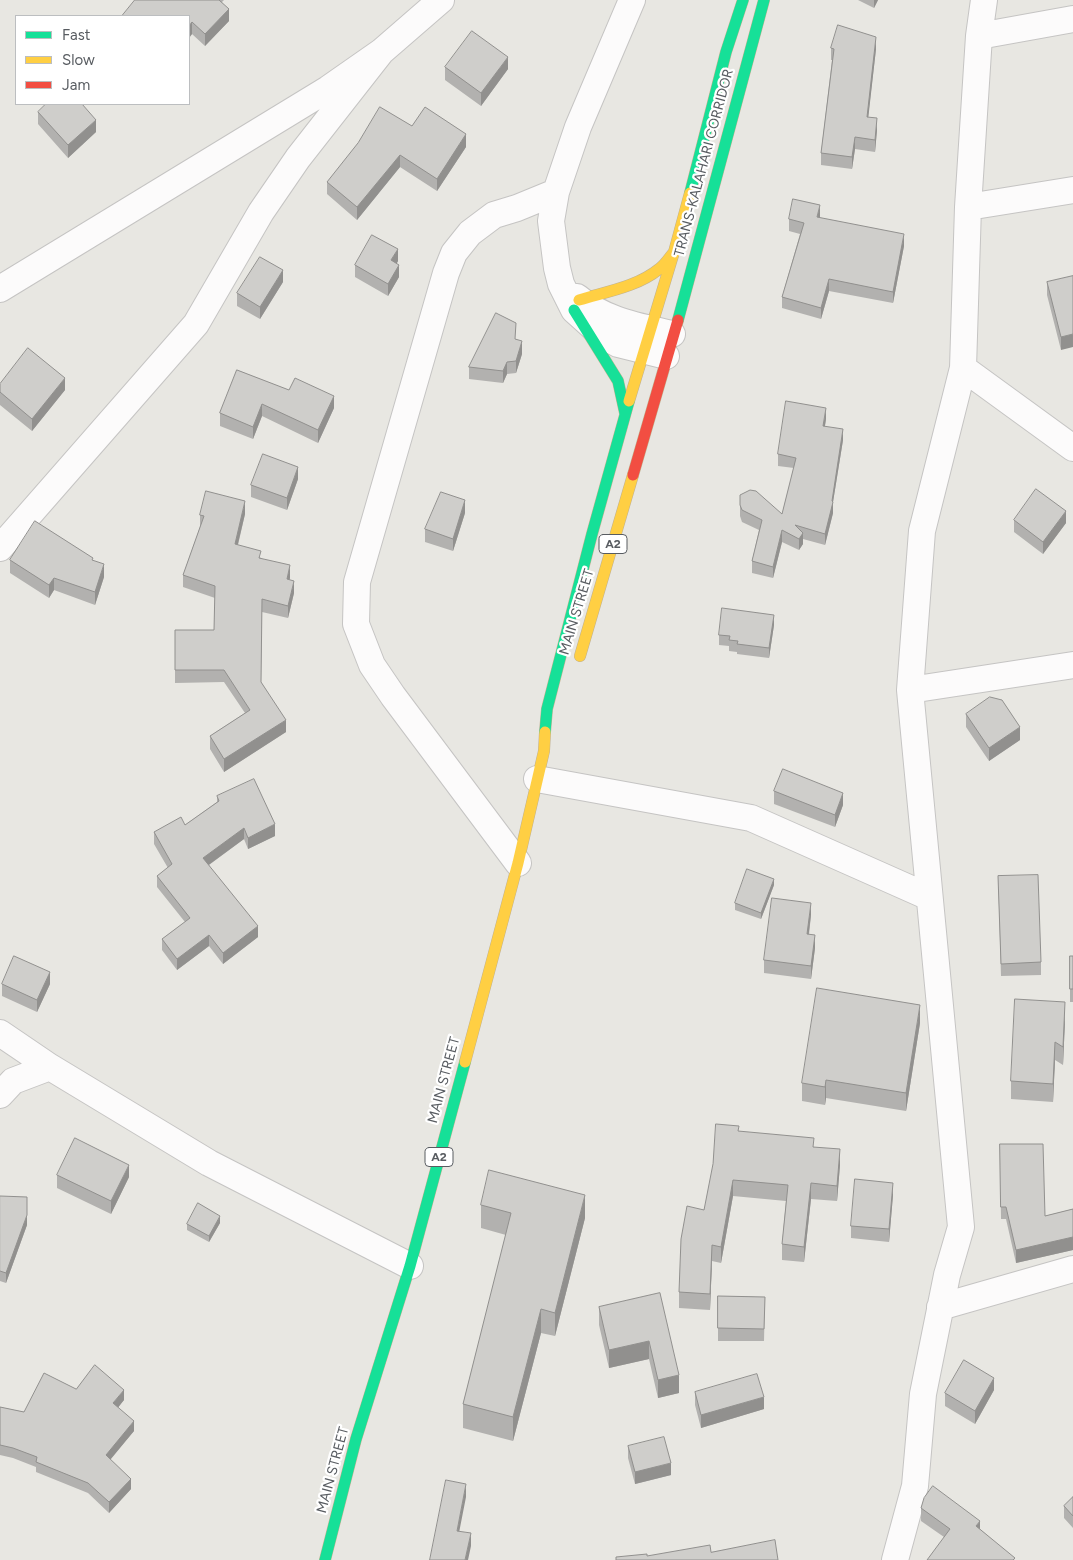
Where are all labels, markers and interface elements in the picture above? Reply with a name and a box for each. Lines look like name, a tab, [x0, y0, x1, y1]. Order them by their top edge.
legend	[15, 15, 190, 105]
text: Fast	[62, 26, 90, 44]
text: Slow	[62, 51, 95, 69]
street label: TRANS-KALAHARI CORRIDOR	[671, 67, 737, 259]
text: Jam	[62, 76, 90, 94]
road number: A2	[599, 534, 627, 554]
street label: MAIN STREET	[556, 567, 598, 657]
street label: MAIN STREET	[424, 1035, 464, 1125]
road number: A2	[425, 1148, 453, 1166]
street label: MAIN STREET	[313, 1425, 353, 1515]

